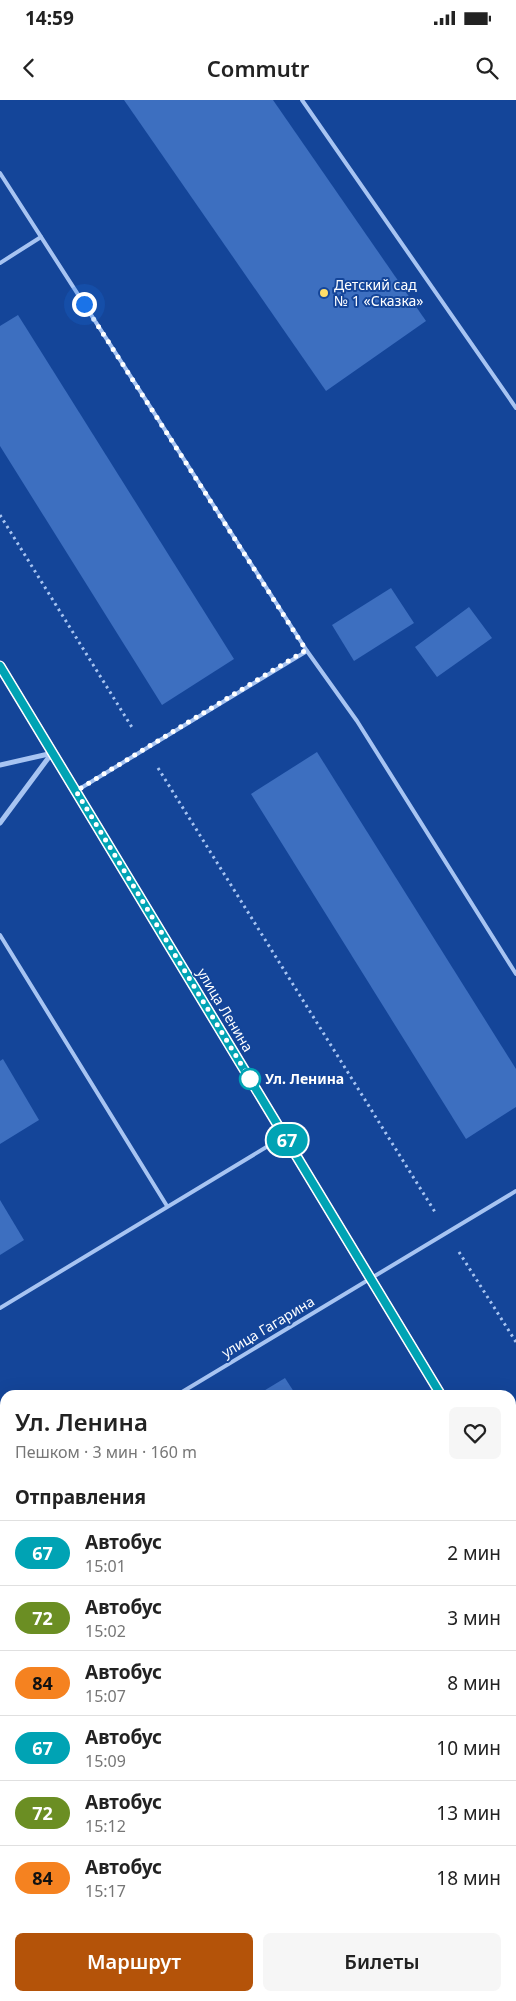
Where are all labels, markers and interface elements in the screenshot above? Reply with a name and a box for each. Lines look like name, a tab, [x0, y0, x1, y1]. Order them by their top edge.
text: 14:59	[25, 5, 74, 31]
text: Commutr	[207, 53, 309, 83]
icon: back	[15, 54, 43, 82]
icon: search	[473, 54, 501, 82]
place label: Детский сад № 1 «Сказка»	[334, 275, 424, 310]
marker: Детский сад № 1 «Сказка»	[318, 287, 330, 299]
your location	[72, 292, 97, 317]
street label: улица Ленина	[193, 964, 258, 1055]
marker: Ул. Ленина	[239, 1068, 261, 1090]
place label: Ул. Ленина	[265, 1069, 344, 1088]
line badge: 67	[264, 1124, 310, 1156]
text: 67	[277, 1128, 297, 1152]
street label: улица Гагарина	[218, 1291, 318, 1362]
text: Ул. Ленина	[15, 1405, 148, 1438]
button: heart	[449, 1407, 501, 1459]
text: Пешком · 3 мин · 160 m	[15, 1441, 197, 1463]
text: Отправления	[15, 1484, 146, 1510]
text: Автобус	[85, 1529, 162, 1555]
text: 2 мин	[447, 1540, 501, 1566]
text: 67	[32, 1541, 53, 1565]
text: 15:01	[85, 1555, 126, 1577]
text: Автобус	[85, 1594, 162, 1620]
text: 3 мин	[447, 1605, 501, 1631]
text: 72	[32, 1606, 53, 1630]
text: 15:02	[85, 1620, 126, 1642]
text: Автобус	[85, 1659, 162, 1685]
text: 8 мин	[447, 1670, 501, 1696]
text: 84	[32, 1671, 53, 1695]
text: 15:07	[85, 1685, 126, 1707]
text: Автобус	[85, 1724, 162, 1750]
text: 10 мин	[436, 1735, 501, 1761]
text: 67	[32, 1736, 53, 1760]
text: 15:09	[85, 1750, 126, 1772]
text: Автобус	[85, 1789, 162, 1815]
text: 13 мин	[436, 1800, 501, 1826]
text: 72	[32, 1801, 53, 1825]
text: 15:12	[85, 1815, 126, 1837]
text: Автобус	[85, 1854, 162, 1880]
text: 18 мин	[436, 1865, 501, 1891]
text: 84	[32, 1866, 53, 1890]
text: 15:17	[85, 1880, 126, 1902]
button: Маршрут	[15, 1933, 253, 1991]
button: Билеты	[263, 1933, 501, 1991]

